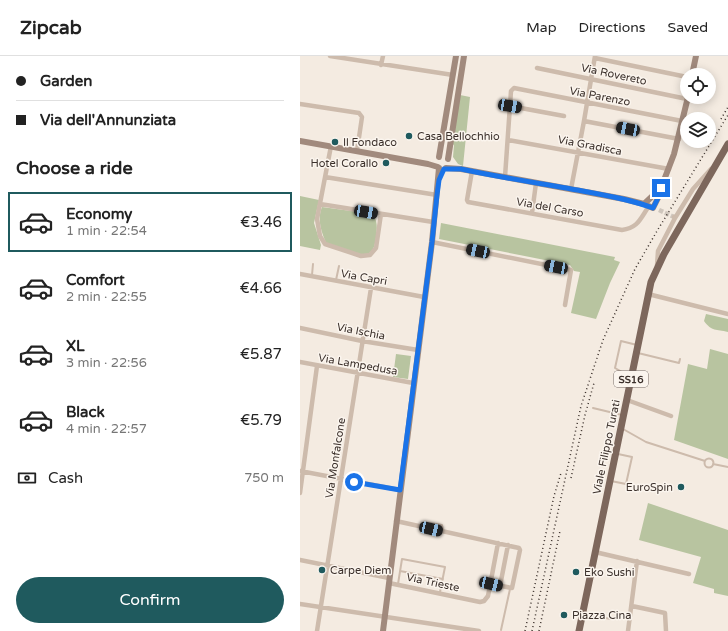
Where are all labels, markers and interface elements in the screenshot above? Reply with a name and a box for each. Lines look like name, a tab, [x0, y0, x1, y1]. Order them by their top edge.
text: Zipcab	[20, 17, 82, 39]
text: Map	[526, 19, 557, 36]
text: Directions	[579, 19, 646, 36]
text: Saved	[668, 19, 708, 36]
street label: Via Rovereto	[580, 61, 648, 88]
map controls	[680, 68, 716, 148]
button: locate	[680, 68, 716, 104]
text: Garden	[40, 72, 92, 90]
street label: Via Parenzo	[568, 84, 632, 109]
car	[497, 98, 523, 114]
text: Via dell'Annunziata	[40, 111, 176, 129]
button: layers	[680, 112, 716, 148]
car	[615, 121, 641, 137]
place label: Casa Bellochhio	[417, 130, 500, 143]
marker: Casa Bellochhio	[404, 131, 414, 141]
street label: Via Gradisca	[557, 133, 623, 158]
place label: Il Fondaco	[343, 136, 397, 149]
marker: Il Fondaco	[330, 137, 340, 147]
text: Choose a ride	[16, 157, 133, 179]
place label: Hotel Corallo	[311, 157, 378, 170]
marker: Hotel Corallo	[381, 158, 391, 168]
route end	[652, 179, 670, 197]
street label: Via del Carso	[515, 195, 585, 220]
icon: car	[18, 204, 54, 240]
car	[353, 204, 379, 220]
text: Economy	[66, 205, 132, 223]
text: €3.46	[240, 213, 282, 231]
text: 1 min · 22:54	[66, 223, 147, 239]
car	[465, 243, 491, 259]
car	[543, 259, 569, 275]
street label: Via Capri	[340, 267, 388, 288]
icon: car	[18, 270, 54, 306]
text: Comfort	[66, 271, 125, 289]
text: €4.66	[240, 279, 282, 297]
text: 2 min · 22:55	[66, 289, 147, 305]
street label: Via Ischia	[336, 320, 386, 343]
icon: car	[18, 336, 54, 372]
text: XL	[66, 337, 85, 355]
text: €5.87	[240, 345, 282, 363]
street label: Via Lampedusa	[317, 351, 399, 378]
text: 3 min · 22:56	[66, 355, 147, 371]
road number: SS16	[614, 371, 648, 387]
street label: Viale Filippo Turati	[590, 399, 623, 496]
icon: car	[18, 402, 54, 438]
text: Black	[66, 403, 105, 421]
text: €5.79	[240, 411, 282, 429]
street label: Via Monfalcone	[323, 417, 348, 499]
text: 4 min · 22:57	[66, 421, 147, 437]
icon: cash	[16, 467, 38, 489]
text: Cash	[48, 469, 83, 487]
text: 750 m	[244, 470, 284, 486]
route start	[345, 473, 363, 491]
place label: EuroSpin	[626, 481, 673, 494]
marker: EuroSpin	[676, 482, 686, 492]
car	[418, 520, 444, 538]
place label: Carpe Diem	[330, 564, 391, 577]
marker: Carpe Diem	[317, 565, 327, 575]
place label: Eko Sushi	[584, 566, 635, 579]
marker: Eko Sushi	[571, 567, 581, 577]
street label: Via Trieste	[405, 571, 461, 594]
car	[478, 575, 504, 593]
button: Confirm	[16, 577, 284, 623]
place label: Piazza Cina	[572, 609, 632, 622]
marker: Piazza Cina	[559, 610, 569, 620]

